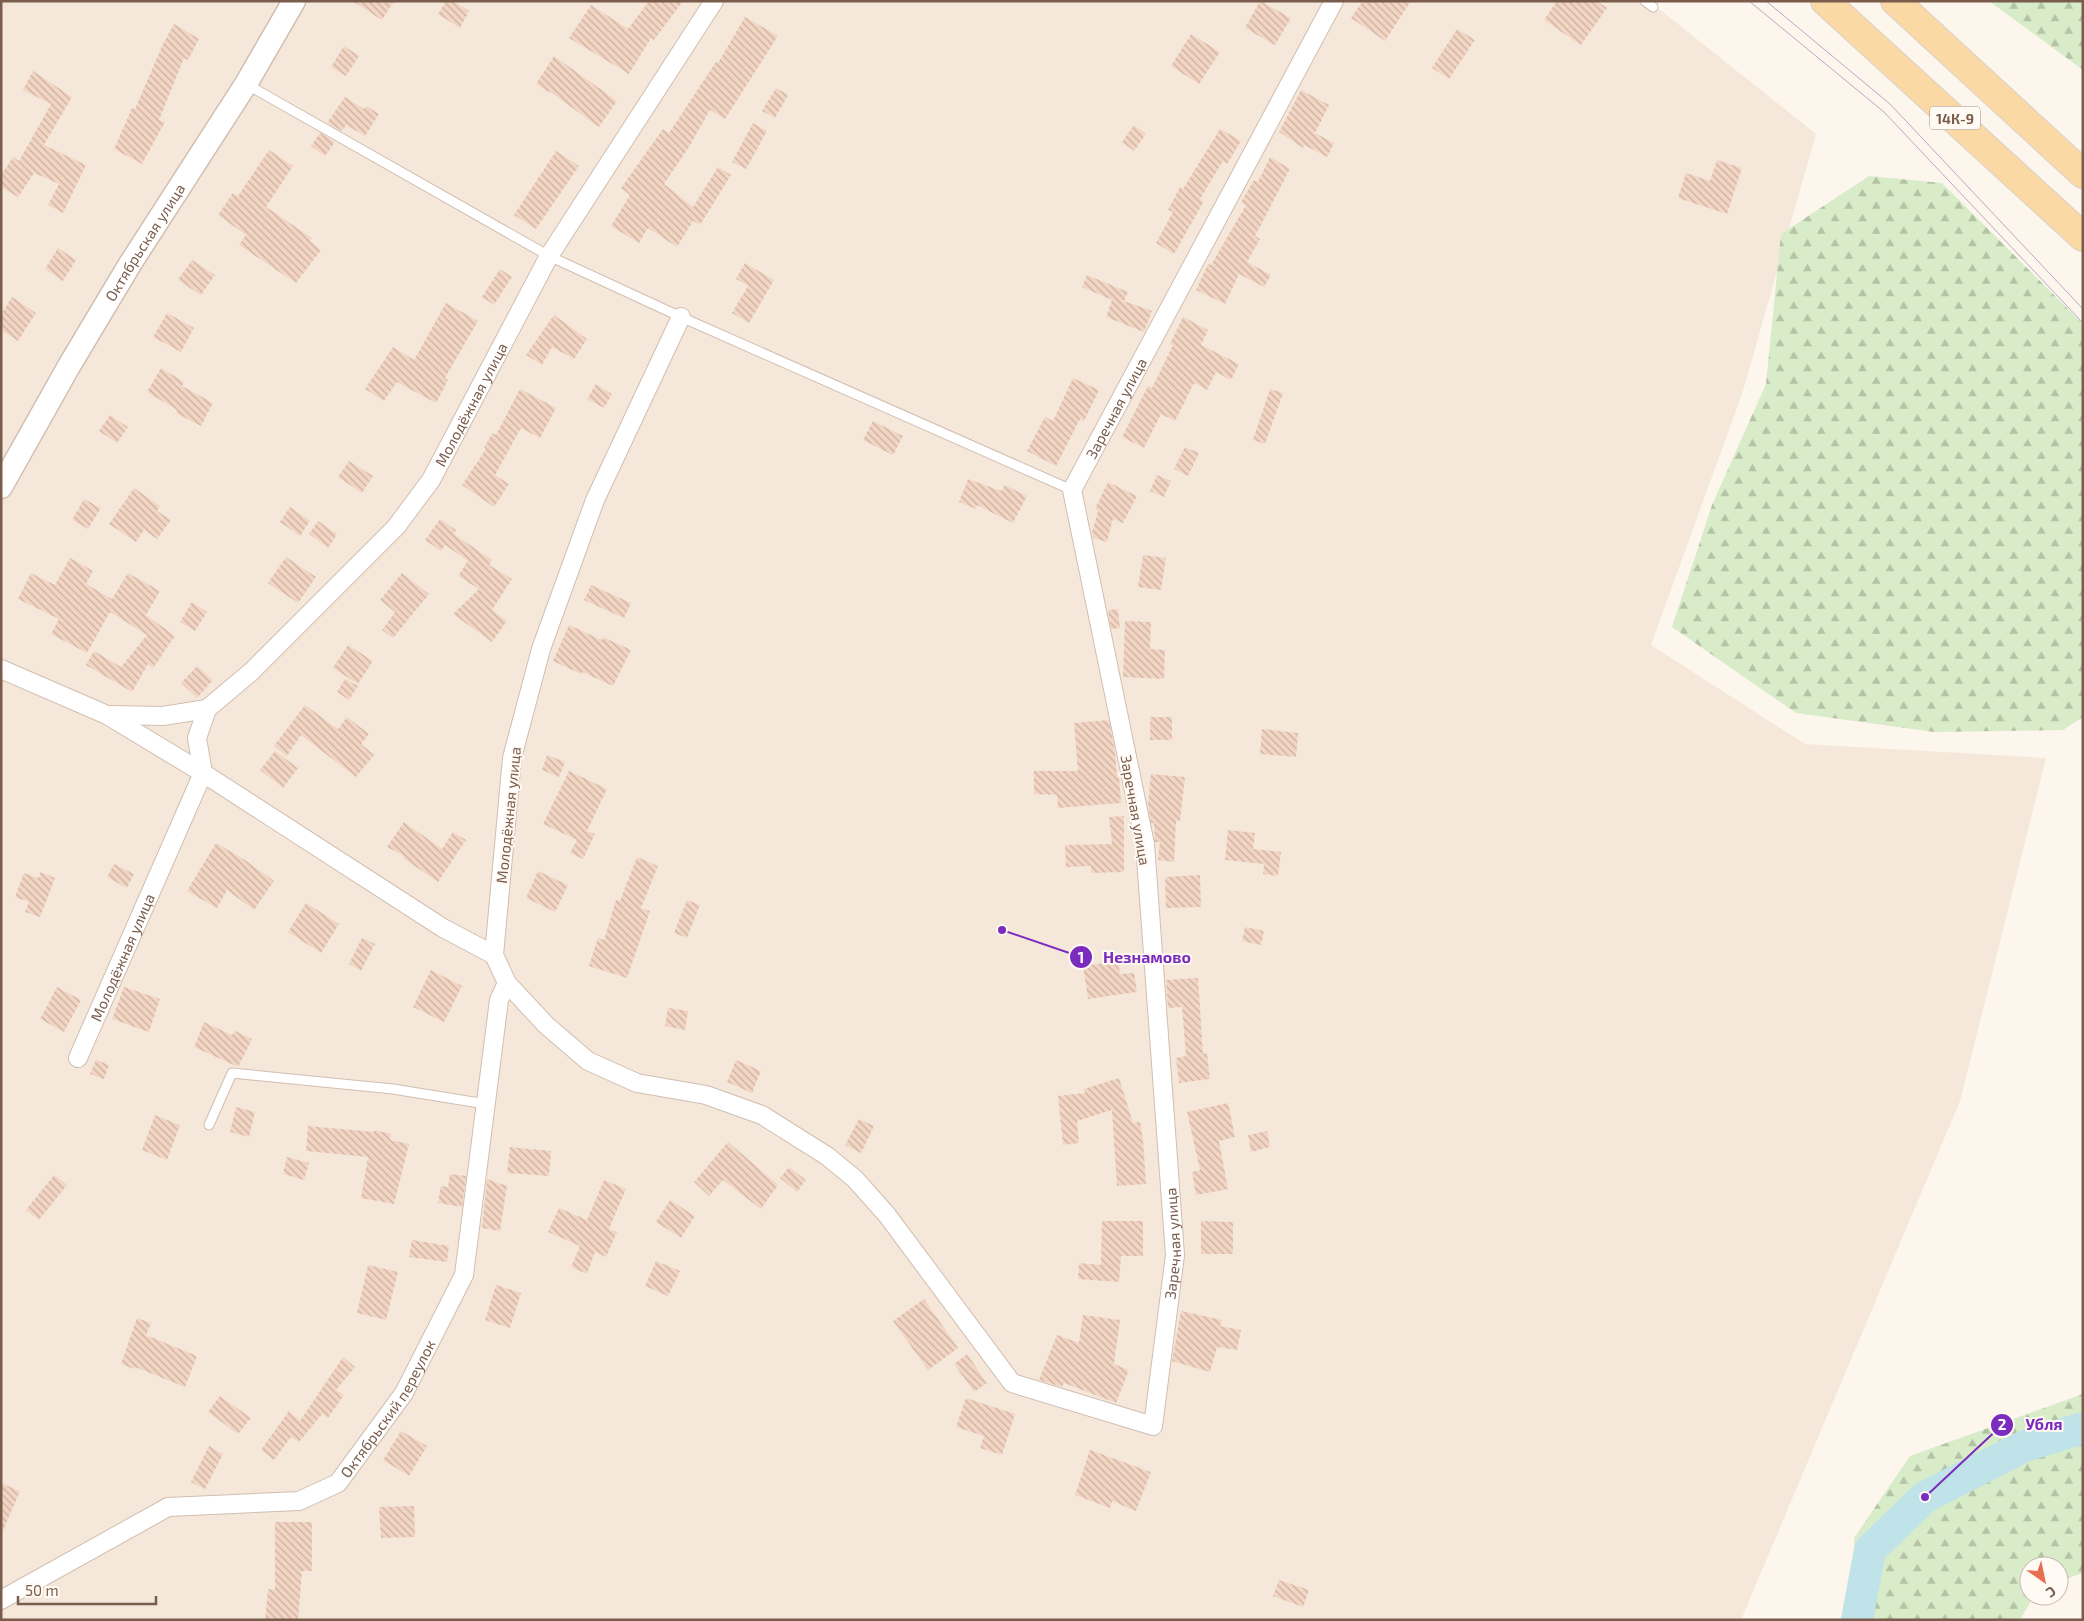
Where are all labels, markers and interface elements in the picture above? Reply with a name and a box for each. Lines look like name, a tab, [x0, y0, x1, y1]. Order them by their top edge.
road number: 14К-9	[1930, 106, 1980, 130]
street label: Октябрьская улица	[101, 180, 189, 304]
street label: Молодёжная улица	[431, 339, 511, 469]
street label: Заречная улица	[1082, 354, 1150, 462]
street label: Молодёжная улица	[492, 746, 525, 884]
street label: Заречная улица	[1116, 753, 1155, 867]
street label: Молодёжная улица	[86, 891, 158, 1024]
callout: Незнамово	[1068, 942, 1201, 973]
text: Незнамово	[1103, 947, 1191, 966]
text: 1	[1078, 948, 1084, 966]
street label: Заречная улица	[1160, 1187, 1184, 1300]
street label: Октябрьский переулок	[336, 1337, 439, 1481]
callout: Убля	[1990, 1409, 2072, 1440]
text: Убля	[2025, 1414, 2063, 1433]
text: 2	[1998, 1415, 2007, 1433]
north arrow	[2019, 1556, 2069, 1606]
scale bar	[18, 1574, 155, 1606]
text: 50 m	[25, 1581, 59, 1599]
text: С	[2043, 1583, 2059, 1602]

